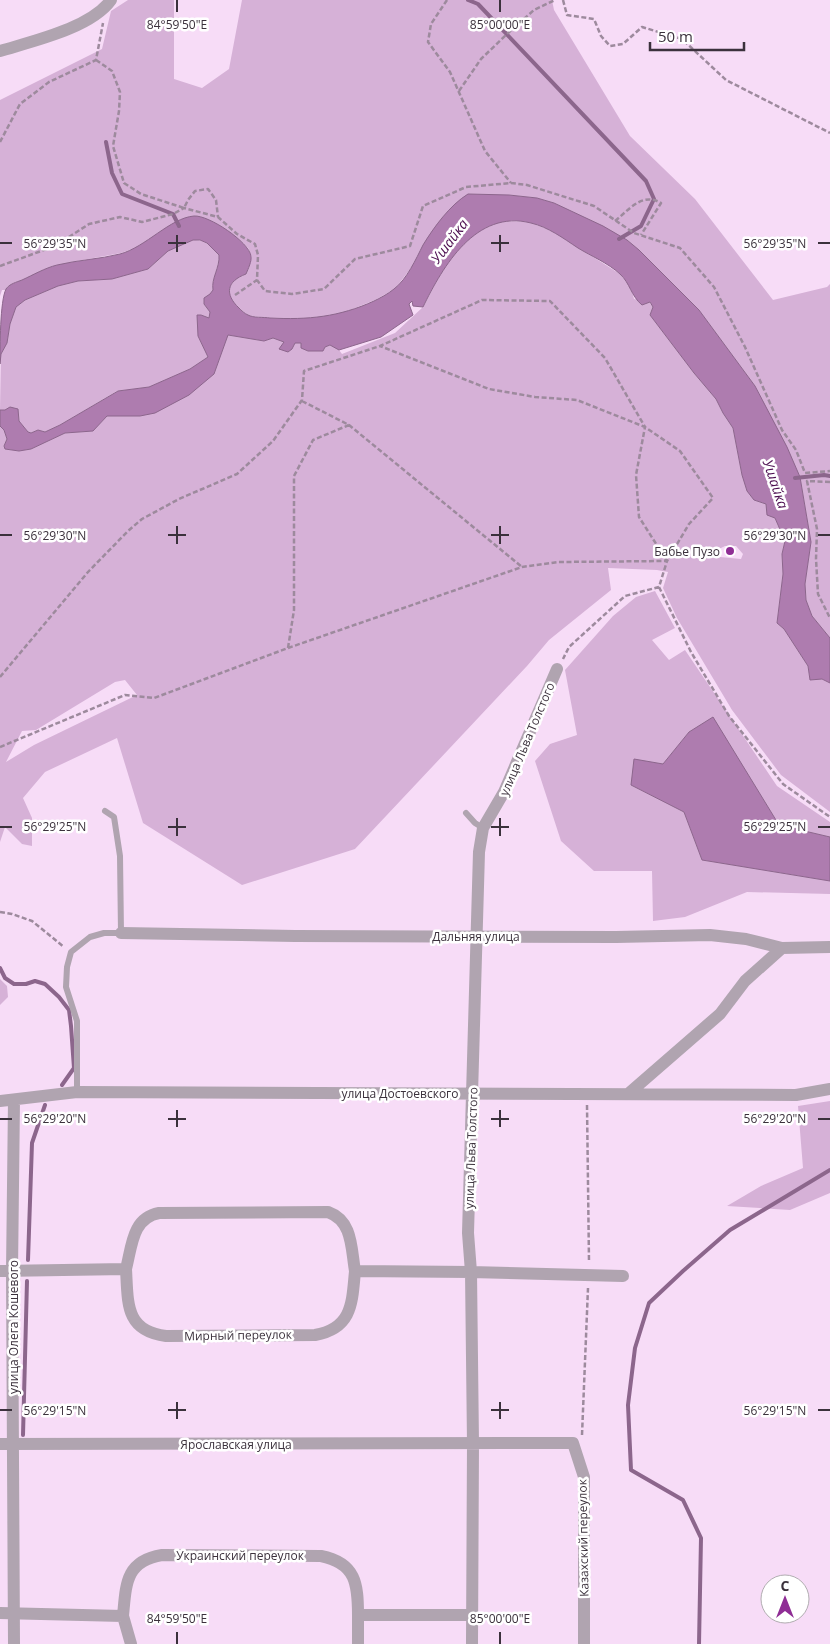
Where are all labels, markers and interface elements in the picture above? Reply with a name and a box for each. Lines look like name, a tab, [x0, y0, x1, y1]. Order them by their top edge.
text: 84°59'50"E	[147, 16, 207, 33]
text: 85°00'00"E	[470, 16, 530, 33]
scale bar	[650, 20, 744, 52]
text: 50 m	[658, 26, 693, 46]
water label: Ушайка	[426, 215, 472, 268]
text: 56°29'35"N	[24, 235, 86, 252]
text: 56°29'35"N	[744, 235, 806, 252]
water label: Ушайка	[758, 456, 793, 511]
text: 56°29'30"N	[24, 527, 86, 544]
text: 56°29'30"N	[744, 527, 806, 544]
place label: Бабье Пузо	[654, 543, 720, 560]
marker: Бабье Пузо	[724, 545, 736, 557]
street label: улица Льва Толстого	[495, 680, 559, 798]
text: 56°29'25"N	[24, 818, 86, 835]
text: 56°29'25"N	[744, 818, 806, 835]
street label: Дальняя улица	[432, 928, 520, 945]
street label: улица Достоевского	[341, 1085, 459, 1102]
street label: улица Льва Толстого	[460, 1087, 482, 1209]
text: 56°29'20"N	[24, 1110, 86, 1127]
text: 56°29'20"N	[744, 1110, 806, 1127]
street label: улица Олега Кошевого	[5, 1260, 22, 1394]
street label: Мирный переулок	[184, 1326, 293, 1344]
text: 56°29'15"N	[24, 1402, 86, 1419]
text: 56°29'15"N	[744, 1402, 806, 1419]
street label: Ярославская улица	[180, 1436, 292, 1453]
street label: Казахский переулок	[573, 1478, 593, 1597]
street label: Украинский переулок	[176, 1547, 305, 1564]
north arrow	[760, 1574, 810, 1624]
text: С	[781, 1576, 790, 1595]
text: 84°59'50"E	[147, 1610, 207, 1627]
text: 85°00'00"E	[470, 1610, 530, 1627]

